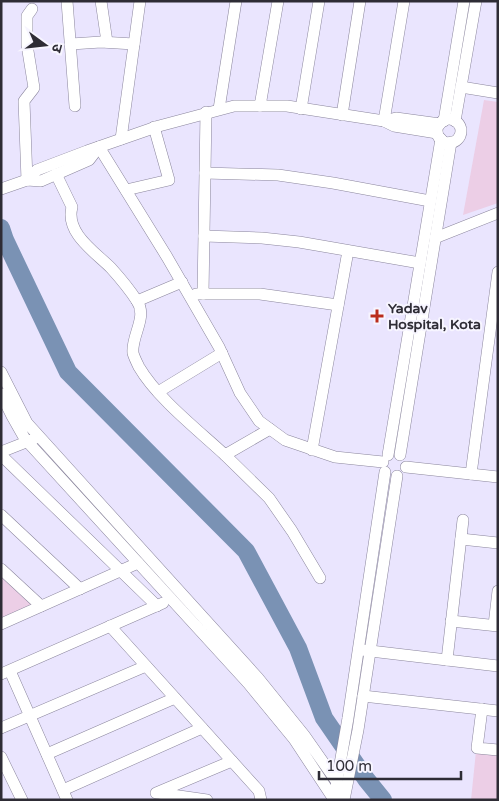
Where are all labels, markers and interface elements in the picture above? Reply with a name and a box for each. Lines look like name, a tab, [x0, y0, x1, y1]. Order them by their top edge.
north arrow	[20, 20, 70, 70]
text: उ	[48, 42, 66, 55]
place label: Yadav Hospital, Kota	[388, 300, 481, 333]
marker: Yadav Hospital, Kota	[370, 309, 384, 323]
scale bar	[319, 748, 462, 780]
text: 100 m	[326, 757, 372, 775]

